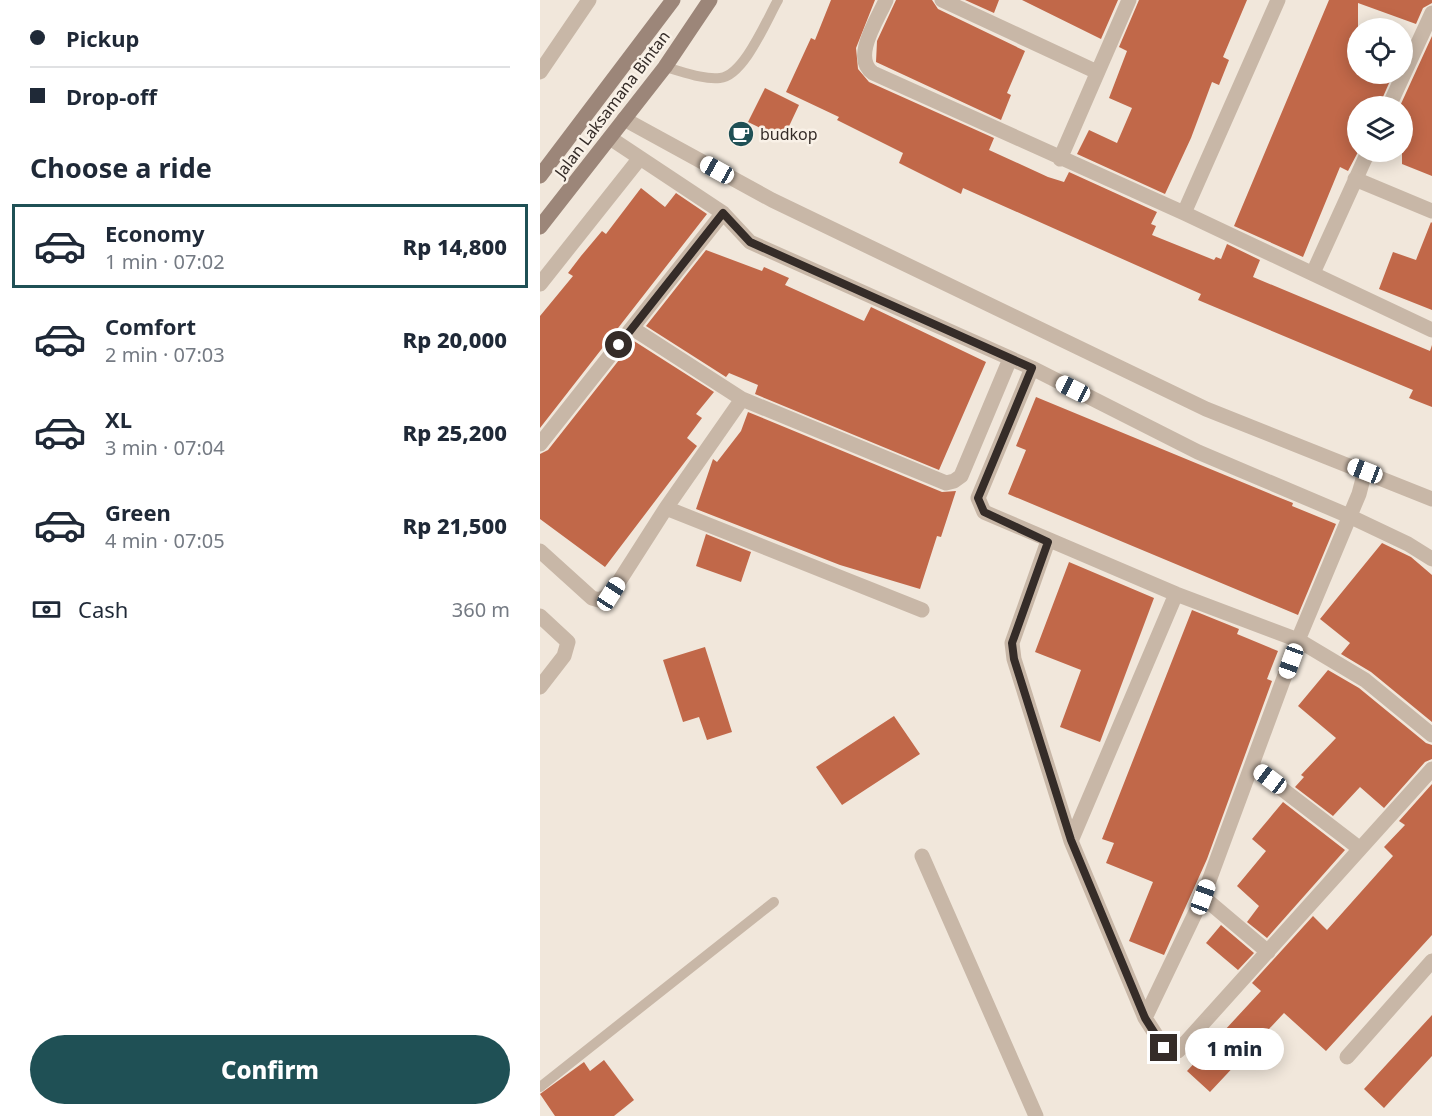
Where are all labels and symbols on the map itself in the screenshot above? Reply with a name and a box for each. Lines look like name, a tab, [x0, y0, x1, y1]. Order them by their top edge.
street label: Jalan Laksamana Bintan	[548, 26, 675, 184]
cafe icon: budkop	[726, 119, 756, 149]
place label: budkop	[760, 123, 818, 145]
car	[697, 153, 737, 187]
route start	[605, 331, 632, 358]
car	[1053, 373, 1093, 405]
car	[1345, 456, 1385, 486]
car	[594, 574, 628, 614]
car	[1276, 641, 1306, 681]
car	[1250, 761, 1290, 797]
car	[1188, 877, 1218, 917]
callout: 1 min	[1185, 1027, 1284, 1069]
route end	[1150, 1034, 1177, 1061]

